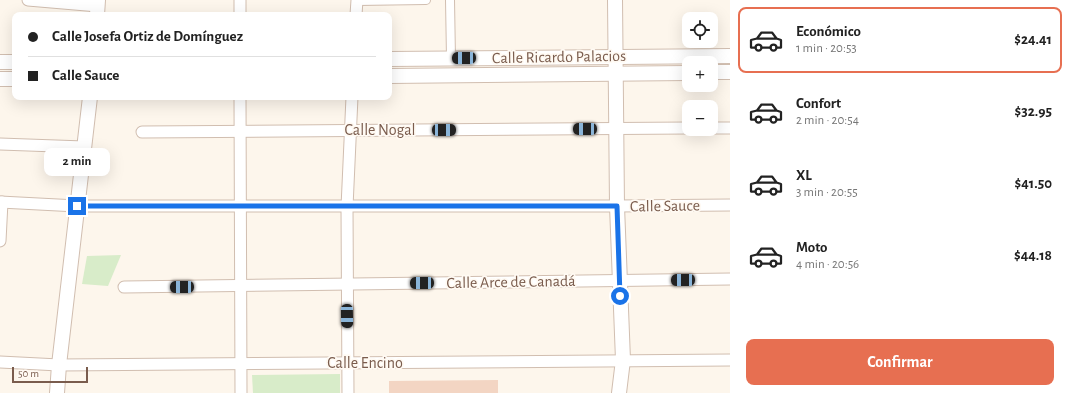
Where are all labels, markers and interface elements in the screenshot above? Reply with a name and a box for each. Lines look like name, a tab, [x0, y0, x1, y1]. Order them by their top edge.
map controls	[682, 12, 718, 136]
button: locate	[682, 12, 718, 48]
icon: car	[748, 22, 784, 58]
text: Económico	[796, 24, 861, 39]
text: Calle Josefa Ortiz de Domínguez	[52, 29, 243, 44]
text: $24.41	[1014, 32, 1052, 47]
text: 1 min · 20:53	[796, 42, 857, 55]
street label: Calle Ricardo Palacios	[492, 48, 626, 66]
car	[452, 52, 476, 64]
button: +	[682, 56, 718, 92]
text: Calle Sauce	[52, 68, 119, 83]
icon: car	[748, 94, 784, 130]
text: Confort	[796, 96, 841, 111]
button: −	[682, 100, 718, 136]
text: $32.95	[1015, 104, 1052, 119]
text: 2 min · 20:54	[796, 114, 859, 127]
street label: Calle Nogal	[344, 122, 416, 138]
car	[573, 123, 597, 135]
car	[432, 124, 456, 136]
callout: 2 min	[44, 148, 110, 176]
text: 2 min	[63, 155, 91, 168]
icon: car	[748, 166, 784, 202]
text: XL	[796, 168, 812, 183]
text: $41.50	[1015, 176, 1052, 191]
text: 3 min · 20:55	[796, 186, 858, 199]
route end	[68, 197, 86, 215]
street label: Calle Sauce	[630, 197, 700, 215]
icon: car	[748, 238, 784, 274]
text: Moto	[796, 240, 828, 255]
text: $44.18	[1014, 248, 1052, 263]
text: 4 min · 20:56	[796, 258, 859, 271]
street label: Calle Arce de Canadá	[446, 273, 576, 291]
car	[671, 274, 695, 286]
car	[410, 277, 434, 289]
car	[170, 281, 194, 293]
route start	[611, 287, 629, 305]
car	[341, 304, 353, 328]
button: Confirmar	[746, 339, 1054, 385]
street label: Calle Encino	[327, 355, 403, 371]
scale bar	[12, 365, 88, 384]
text: 50 m	[18, 368, 39, 379]

